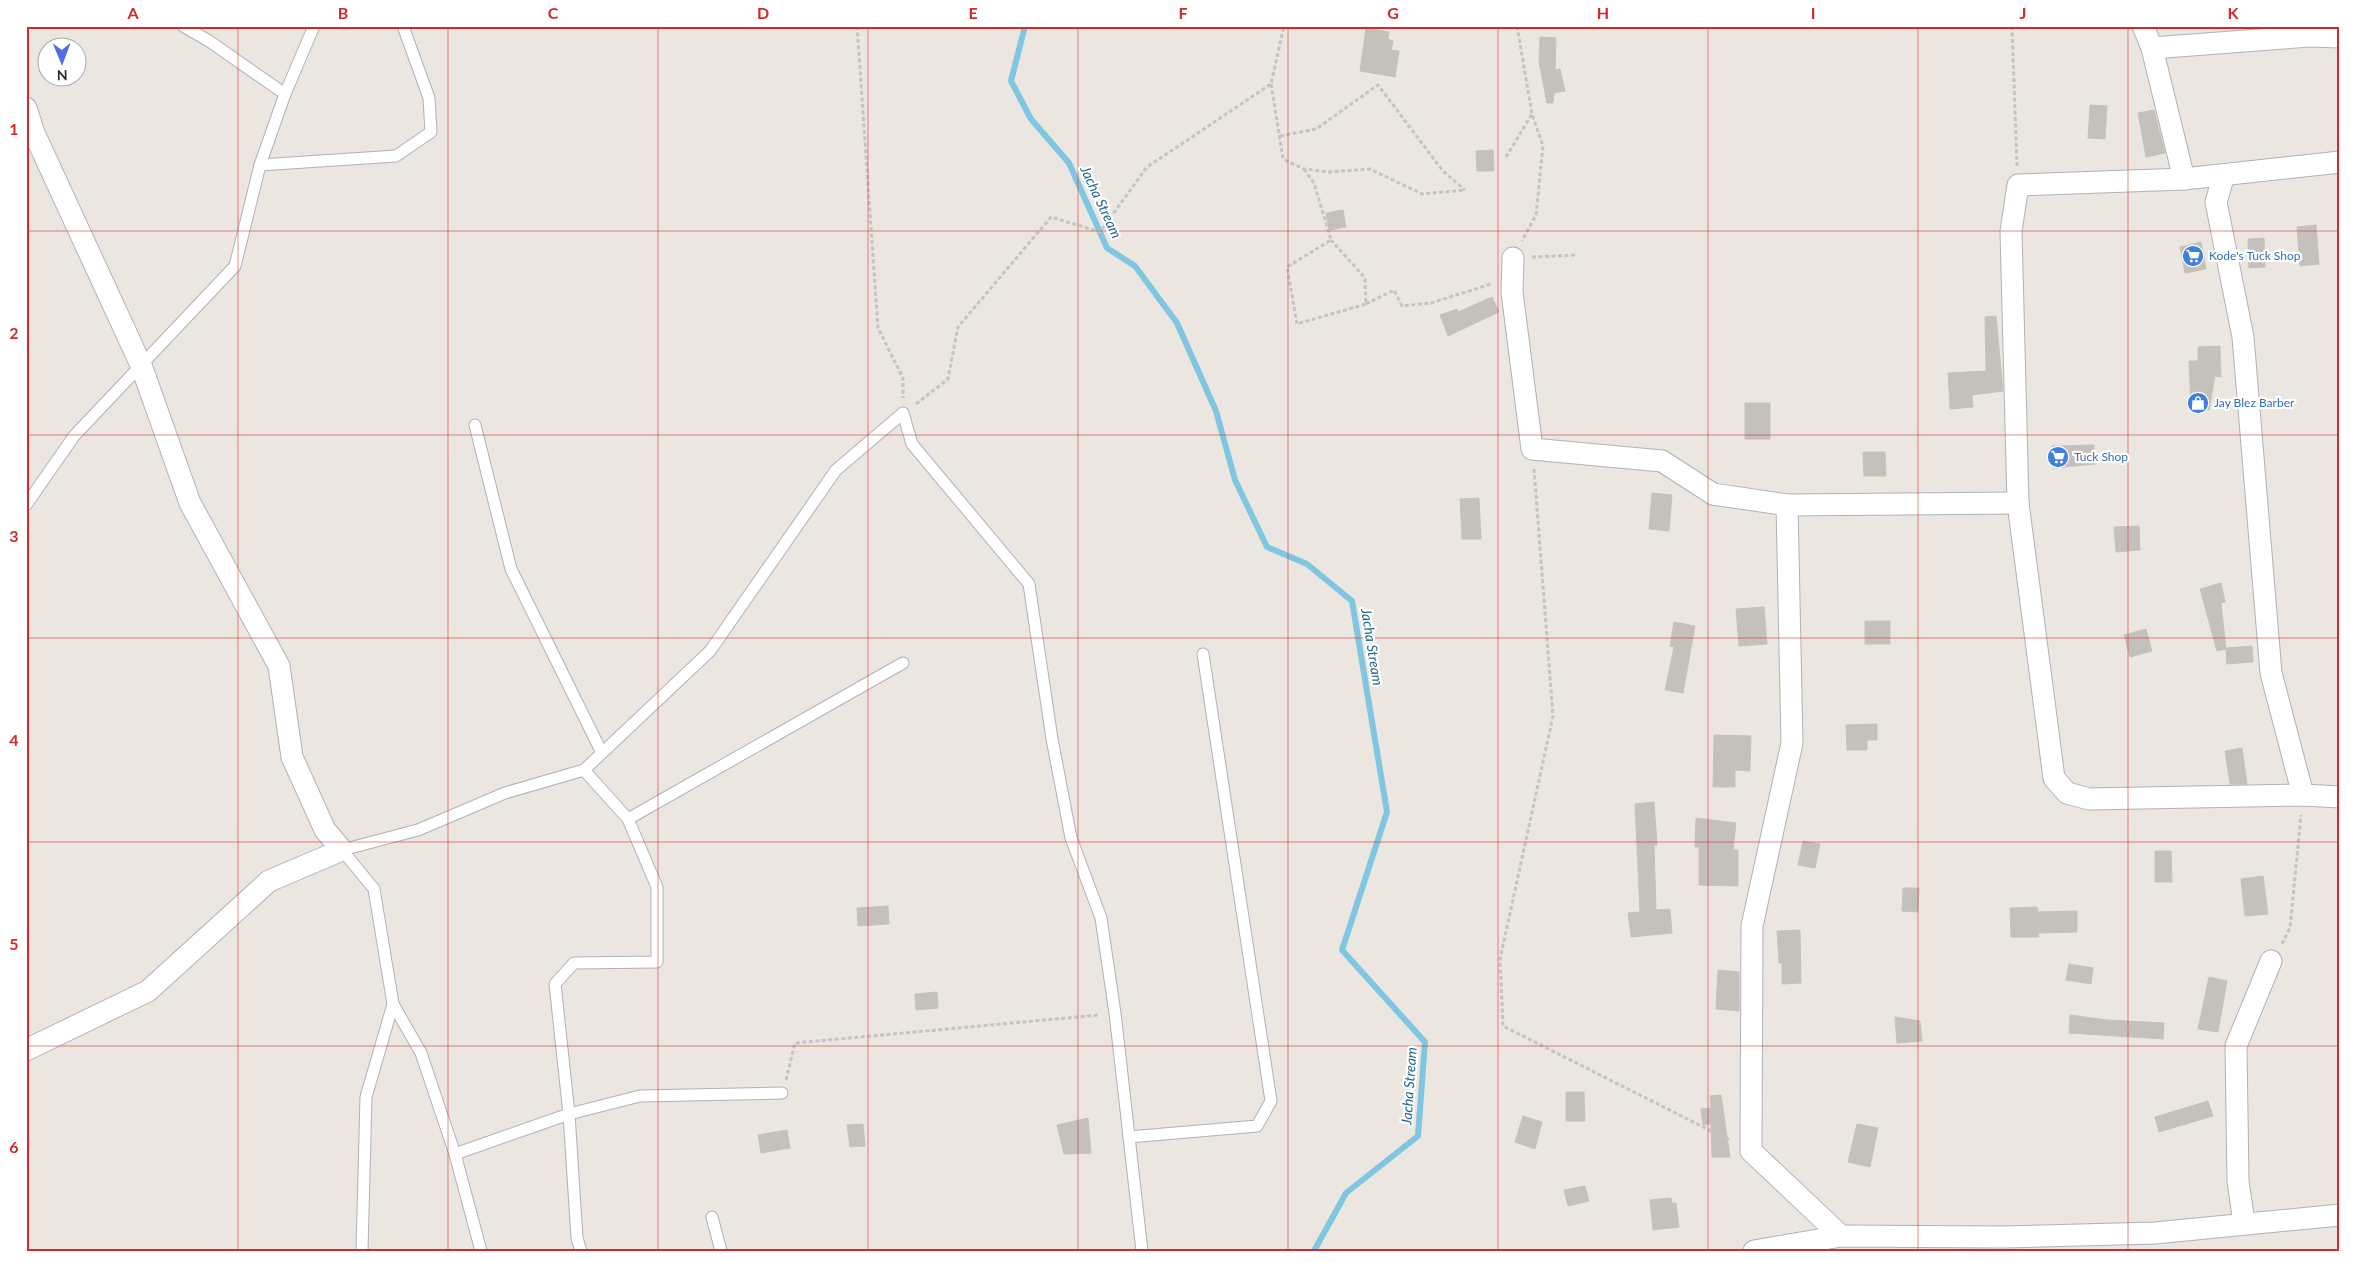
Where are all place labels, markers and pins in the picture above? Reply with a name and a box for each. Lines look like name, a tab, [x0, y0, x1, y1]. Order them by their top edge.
supermarket icon: Kode's Tuck Shop	[2181, 244, 2205, 268]
place label: Kode's Tuck Shop	[2209, 248, 2301, 263]
shop icon: Jay Blez Barber	[2186, 391, 2210, 415]
place label: Jay Blez Barber	[2214, 395, 2295, 410]
supermarket icon: Tuck Shop	[2046, 445, 2070, 469]
place label: Tuck Shop	[2074, 449, 2128, 464]

